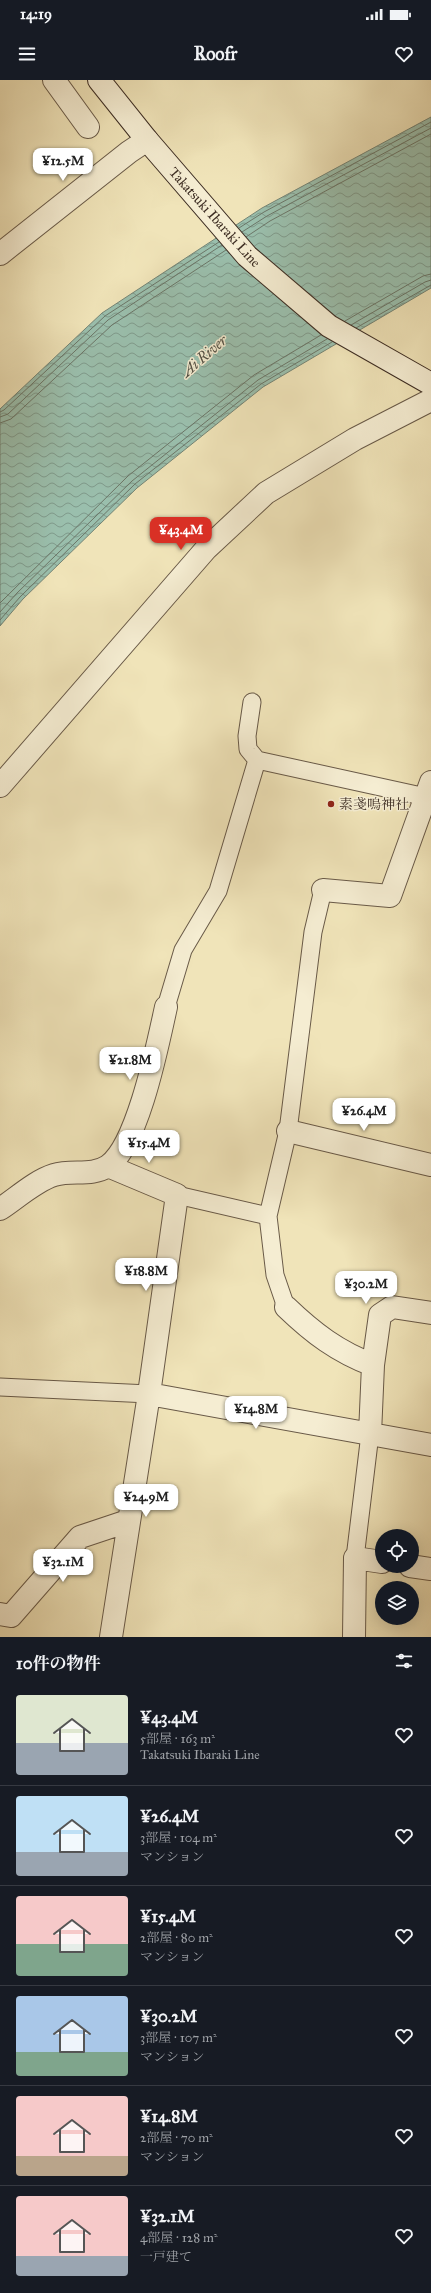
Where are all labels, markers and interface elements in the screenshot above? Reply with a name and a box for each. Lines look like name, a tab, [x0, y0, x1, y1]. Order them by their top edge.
text: 14:19	[20, 5, 52, 23]
icon: menu	[16, 43, 38, 65]
text: Roofr	[194, 43, 237, 65]
icon: heart	[393, 43, 415, 65]
pin: ¥12.5M	[30, 148, 96, 182]
text: ¥12.5M	[42, 153, 84, 169]
street label: Takatsuki Ibaraki Line	[165, 164, 264, 271]
water label: Ai River	[176, 331, 231, 382]
pin: ¥43.4M	[148, 517, 214, 551]
text: ¥43.4M	[159, 522, 203, 538]
place label: 素戔嗚神社	[339, 796, 409, 813]
marker: 素戔嗚神社	[326, 799, 336, 809]
pin: ¥21.8M	[97, 1047, 163, 1081]
text: ¥21.8M	[108, 1052, 152, 1068]
pin: ¥26.4M	[331, 1098, 397, 1132]
text: ¥26.4M	[341, 1103, 387, 1119]
pin: ¥15.4M	[116, 1130, 182, 1164]
text: ¥15.4M	[128, 1135, 170, 1151]
pin: ¥18.8M	[113, 1258, 179, 1292]
text: ¥18.8M	[124, 1263, 168, 1279]
pin: ¥30.2M	[333, 1271, 399, 1305]
text: ¥30.2M	[344, 1276, 388, 1292]
pin: ¥14.8M	[223, 1396, 289, 1430]
text: ¥14.8M	[234, 1401, 278, 1417]
pin: ¥24.9M	[113, 1484, 179, 1518]
text: ¥24.9M	[123, 1489, 169, 1505]
map controls	[375, 1529, 419, 1625]
button: locate	[375, 1529, 419, 1573]
pin: ¥32.1M	[30, 1549, 96, 1583]
text: ¥32.1M	[42, 1554, 84, 1570]
button: layers	[375, 1581, 419, 1625]
icon: filters	[393, 1650, 415, 1672]
text: 10件の物件	[16, 1653, 101, 1674]
text: ¥43.4M	[140, 1707, 198, 1728]
icon: home	[48, 1711, 96, 1759]
icon: heart	[393, 1724, 415, 1746]
text: 5部屋 · 163 m²	[140, 1731, 215, 1747]
text: Takatsuki Ibaraki Line	[140, 1747, 260, 1763]
text: ¥26.4M	[140, 1806, 199, 1827]
icon: home	[48, 1812, 96, 1860]
icon: heart	[393, 1825, 415, 1847]
text: 3部屋 · 104 m²	[140, 1830, 217, 1846]
text: マンション	[140, 1849, 204, 1865]
text: ¥15.4M	[140, 1906, 196, 1927]
icon: home	[48, 1912, 96, 1960]
icon: heart	[393, 1925, 415, 1947]
text: 2部屋 · 80 m²	[140, 1930, 213, 1946]
text: マンション	[140, 1949, 204, 1965]
text: ¥30.2M	[140, 2006, 197, 2027]
icon: home	[48, 2012, 96, 2060]
icon: heart	[393, 2025, 415, 2047]
text: 3部屋 · 107 m²	[140, 2030, 217, 2046]
text: マンション	[140, 2049, 204, 2065]
text: ¥14.8M	[140, 2106, 198, 2127]
icon: home	[48, 2112, 96, 2160]
icon: heart	[393, 2125, 415, 2147]
text: 2部屋 · 70 m²	[140, 2130, 213, 2146]
text: マンション	[140, 2149, 204, 2165]
text: ¥32.1M	[140, 2206, 194, 2227]
icon: home	[48, 2212, 96, 2260]
icon: heart	[393, 2225, 415, 2247]
text: 4部屋 · 128 m²	[140, 2230, 218, 2246]
text: 一戸建て	[140, 2249, 192, 2265]

